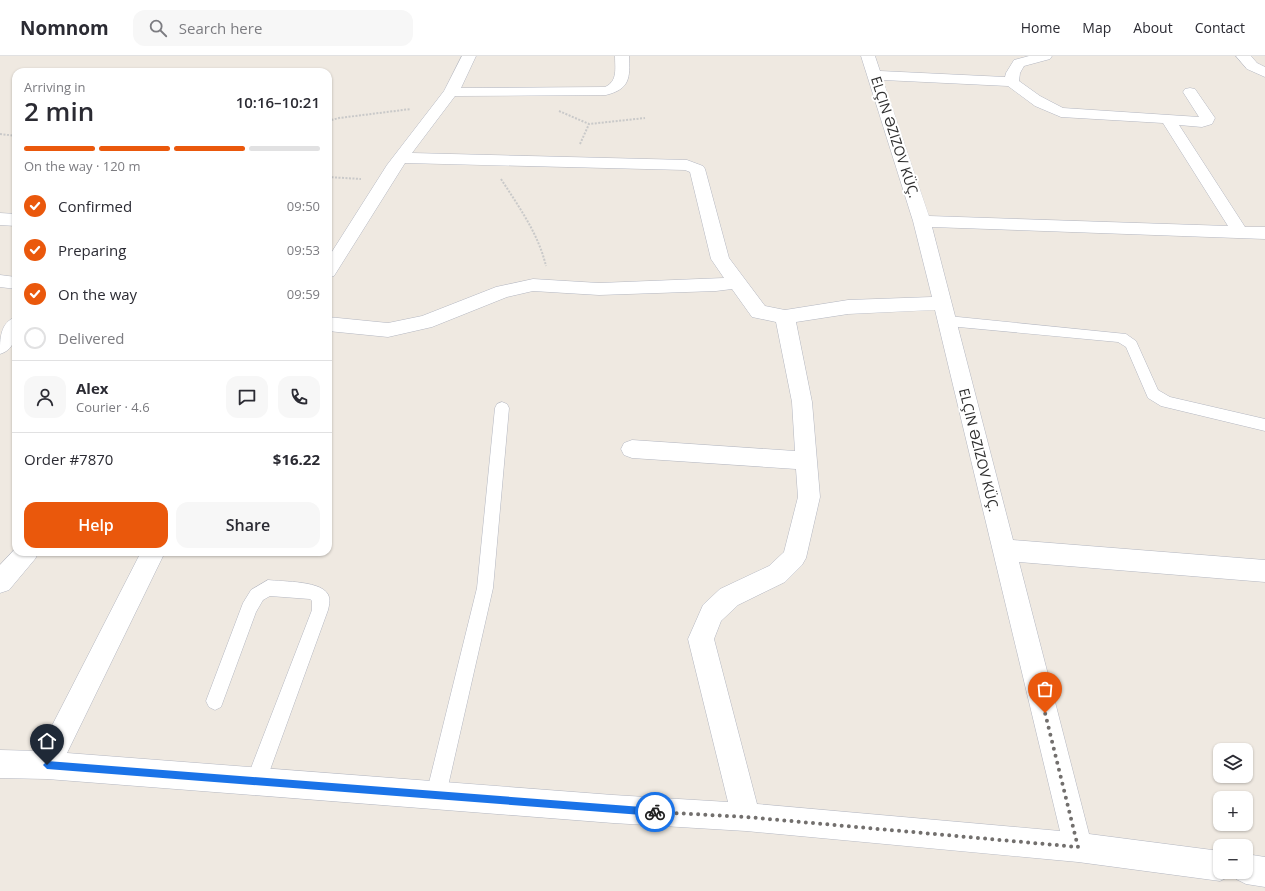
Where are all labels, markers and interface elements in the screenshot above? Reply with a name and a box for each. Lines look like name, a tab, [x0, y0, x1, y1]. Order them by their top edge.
search box	[133, 10, 413, 46]
text: Nomnom	[20, 15, 109, 41]
icon: search	[147, 17, 169, 39]
text: Search here	[179, 18, 262, 38]
text: Home	[1021, 18, 1060, 37]
text: Map	[1082, 18, 1111, 37]
text: About	[1133, 18, 1173, 37]
text: Contact	[1195, 18, 1245, 37]
street label: ELÇIN ƏZIZOV KÜÇ.	[867, 74, 924, 200]
text: Arriving in	[24, 78, 86, 96]
text: 10:16–10:21	[236, 92, 320, 112]
text: 2 min	[24, 93, 94, 129]
text: On the way · 120 m	[24, 157, 140, 175]
icon: check	[24, 195, 46, 217]
text: Confirmed	[58, 196, 132, 216]
text: 09:50	[287, 197, 320, 215]
icon: check	[24, 239, 46, 261]
text: Preparing	[58, 240, 126, 260]
text: 09:53	[287, 241, 320, 259]
icon: check	[24, 283, 46, 305]
text: On the way	[58, 284, 137, 304]
text: 09:59	[287, 285, 320, 303]
text: Delivered	[58, 328, 125, 348]
button: person	[24, 376, 66, 418]
button: chat	[226, 376, 268, 418]
button: phone	[278, 376, 320, 418]
text: Alex	[76, 378, 108, 398]
street label: ELÇIN ƏZIZOV KÜÇ.	[955, 386, 1004, 514]
text: Courier · 4.6	[76, 398, 150, 416]
text: Order #7870	[24, 449, 113, 469]
text: $16.22	[273, 449, 320, 469]
button: Help	[24, 502, 168, 548]
button: Share	[176, 502, 320, 548]
pin	[1028, 672, 1062, 713]
icon: bag	[1034, 678, 1056, 700]
pin	[30, 724, 64, 765]
icon: home	[36, 730, 58, 752]
map controls	[1213, 743, 1253, 879]
button: layers	[1213, 743, 1253, 783]
button: +	[1213, 791, 1253, 831]
courier	[635, 792, 675, 832]
icon: bike	[644, 801, 666, 823]
button: −	[1213, 839, 1253, 879]

